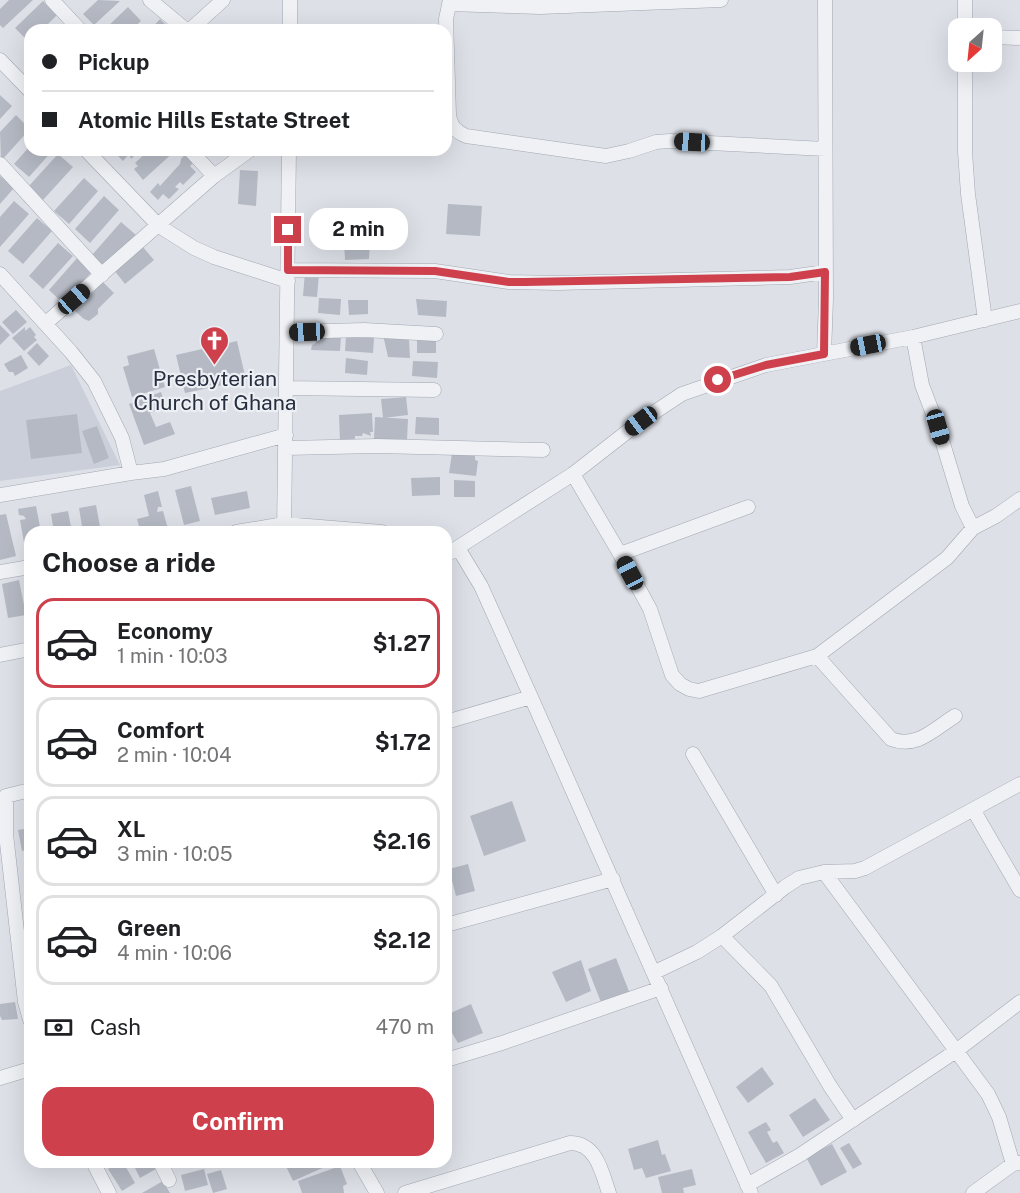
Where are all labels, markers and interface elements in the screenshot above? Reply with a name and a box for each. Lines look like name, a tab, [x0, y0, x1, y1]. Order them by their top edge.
north arrow	[948, 18, 1002, 72]
map controls	[948, 18, 1002, 72]
text: Pickup	[78, 49, 149, 75]
text: Atomic Hills Estate Street	[78, 107, 350, 133]
car	[674, 132, 710, 152]
callout: 2 min	[309, 209, 408, 251]
route end	[274, 216, 301, 243]
text: 2 min	[332, 217, 385, 241]
car	[55, 280, 93, 318]
car	[289, 322, 325, 342]
church icon: Presbyterian Church of Ghana	[199, 324, 231, 366]
car	[849, 333, 887, 357]
place label: Presbyterian Church of Ghana	[134, 366, 296, 415]
route start	[704, 366, 731, 393]
car	[621, 403, 661, 439]
car	[924, 407, 952, 447]
text: Choose a ride	[42, 546, 216, 578]
car	[614, 553, 646, 593]
icon: car	[45, 616, 99, 670]
text: Economy	[117, 618, 213, 644]
text: $1.27	[373, 630, 431, 656]
text: 1 min · 10:03	[117, 644, 228, 668]
icon: car	[45, 715, 99, 769]
text: Comfort	[117, 717, 204, 743]
text: $1.72	[375, 729, 431, 755]
text: 2 min · 10:04	[117, 743, 232, 767]
icon: car	[45, 814, 99, 868]
text: XL	[117, 816, 145, 842]
text: $2.16	[372, 828, 431, 854]
text: 3 min · 10:05	[117, 842, 233, 866]
icon: car	[45, 913, 99, 967]
text: Green	[117, 915, 181, 941]
text: $2.12	[373, 927, 431, 953]
text: 4 min · 10:06	[117, 941, 232, 965]
icon: cash	[42, 1011, 75, 1044]
text: Cash	[90, 1014, 141, 1040]
text: 470 m	[375, 1015, 434, 1039]
button: Confirm	[42, 1087, 434, 1156]

